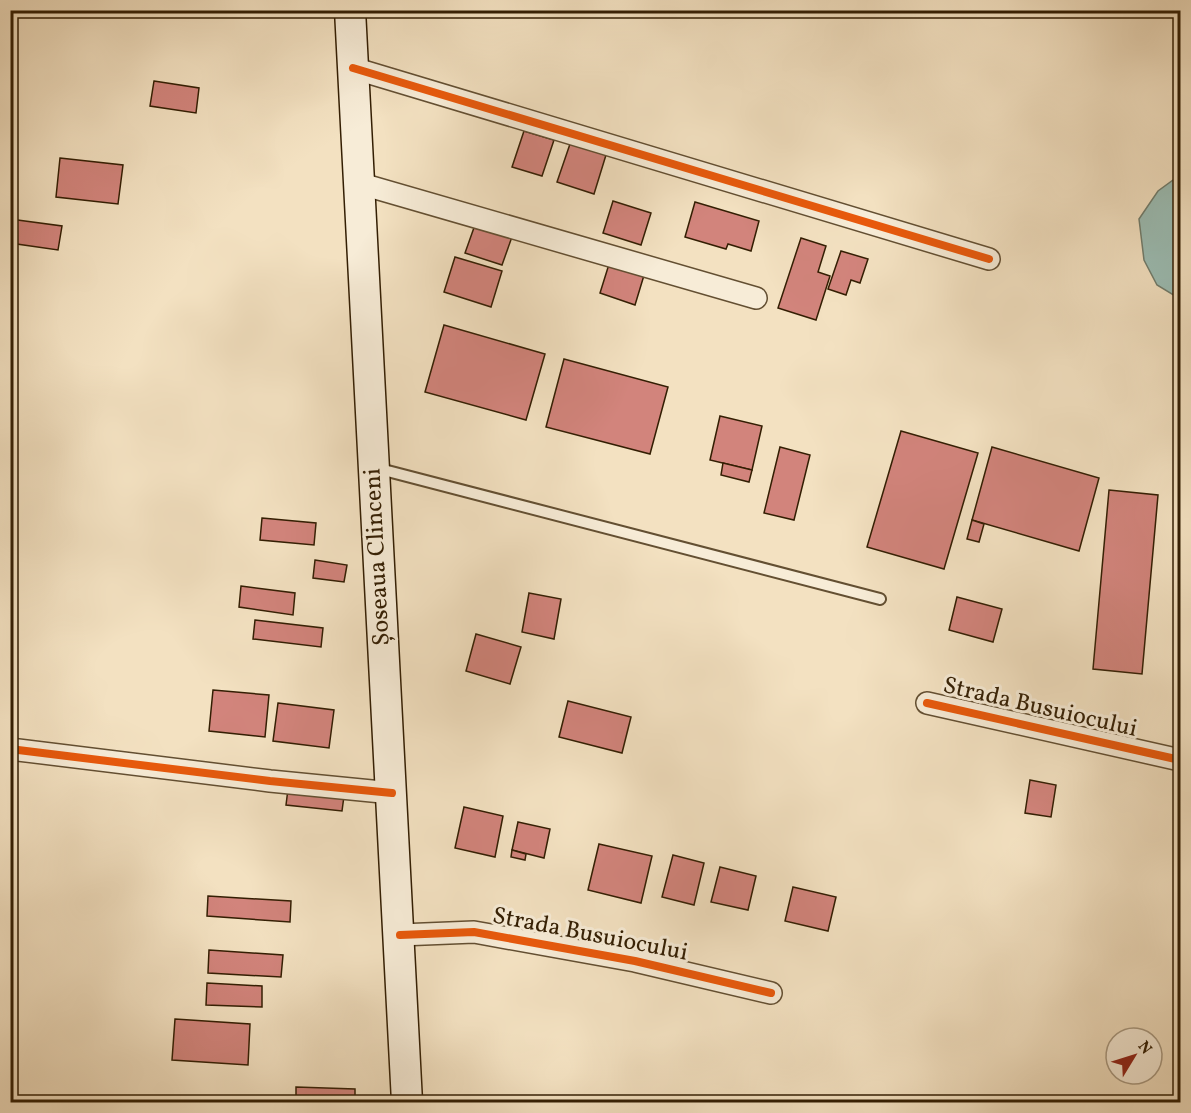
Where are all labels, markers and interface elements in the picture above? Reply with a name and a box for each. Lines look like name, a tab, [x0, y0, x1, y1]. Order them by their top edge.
street label: Șoseaua Clinceni	[356, 467, 400, 647]
street label: Strada Busuiocului	[939, 669, 1141, 747]
street label: Strada Busuiocului	[489, 899, 691, 971]
north arrow	[1104, 1026, 1164, 1086]
text: N	[1132, 1037, 1157, 1060]

